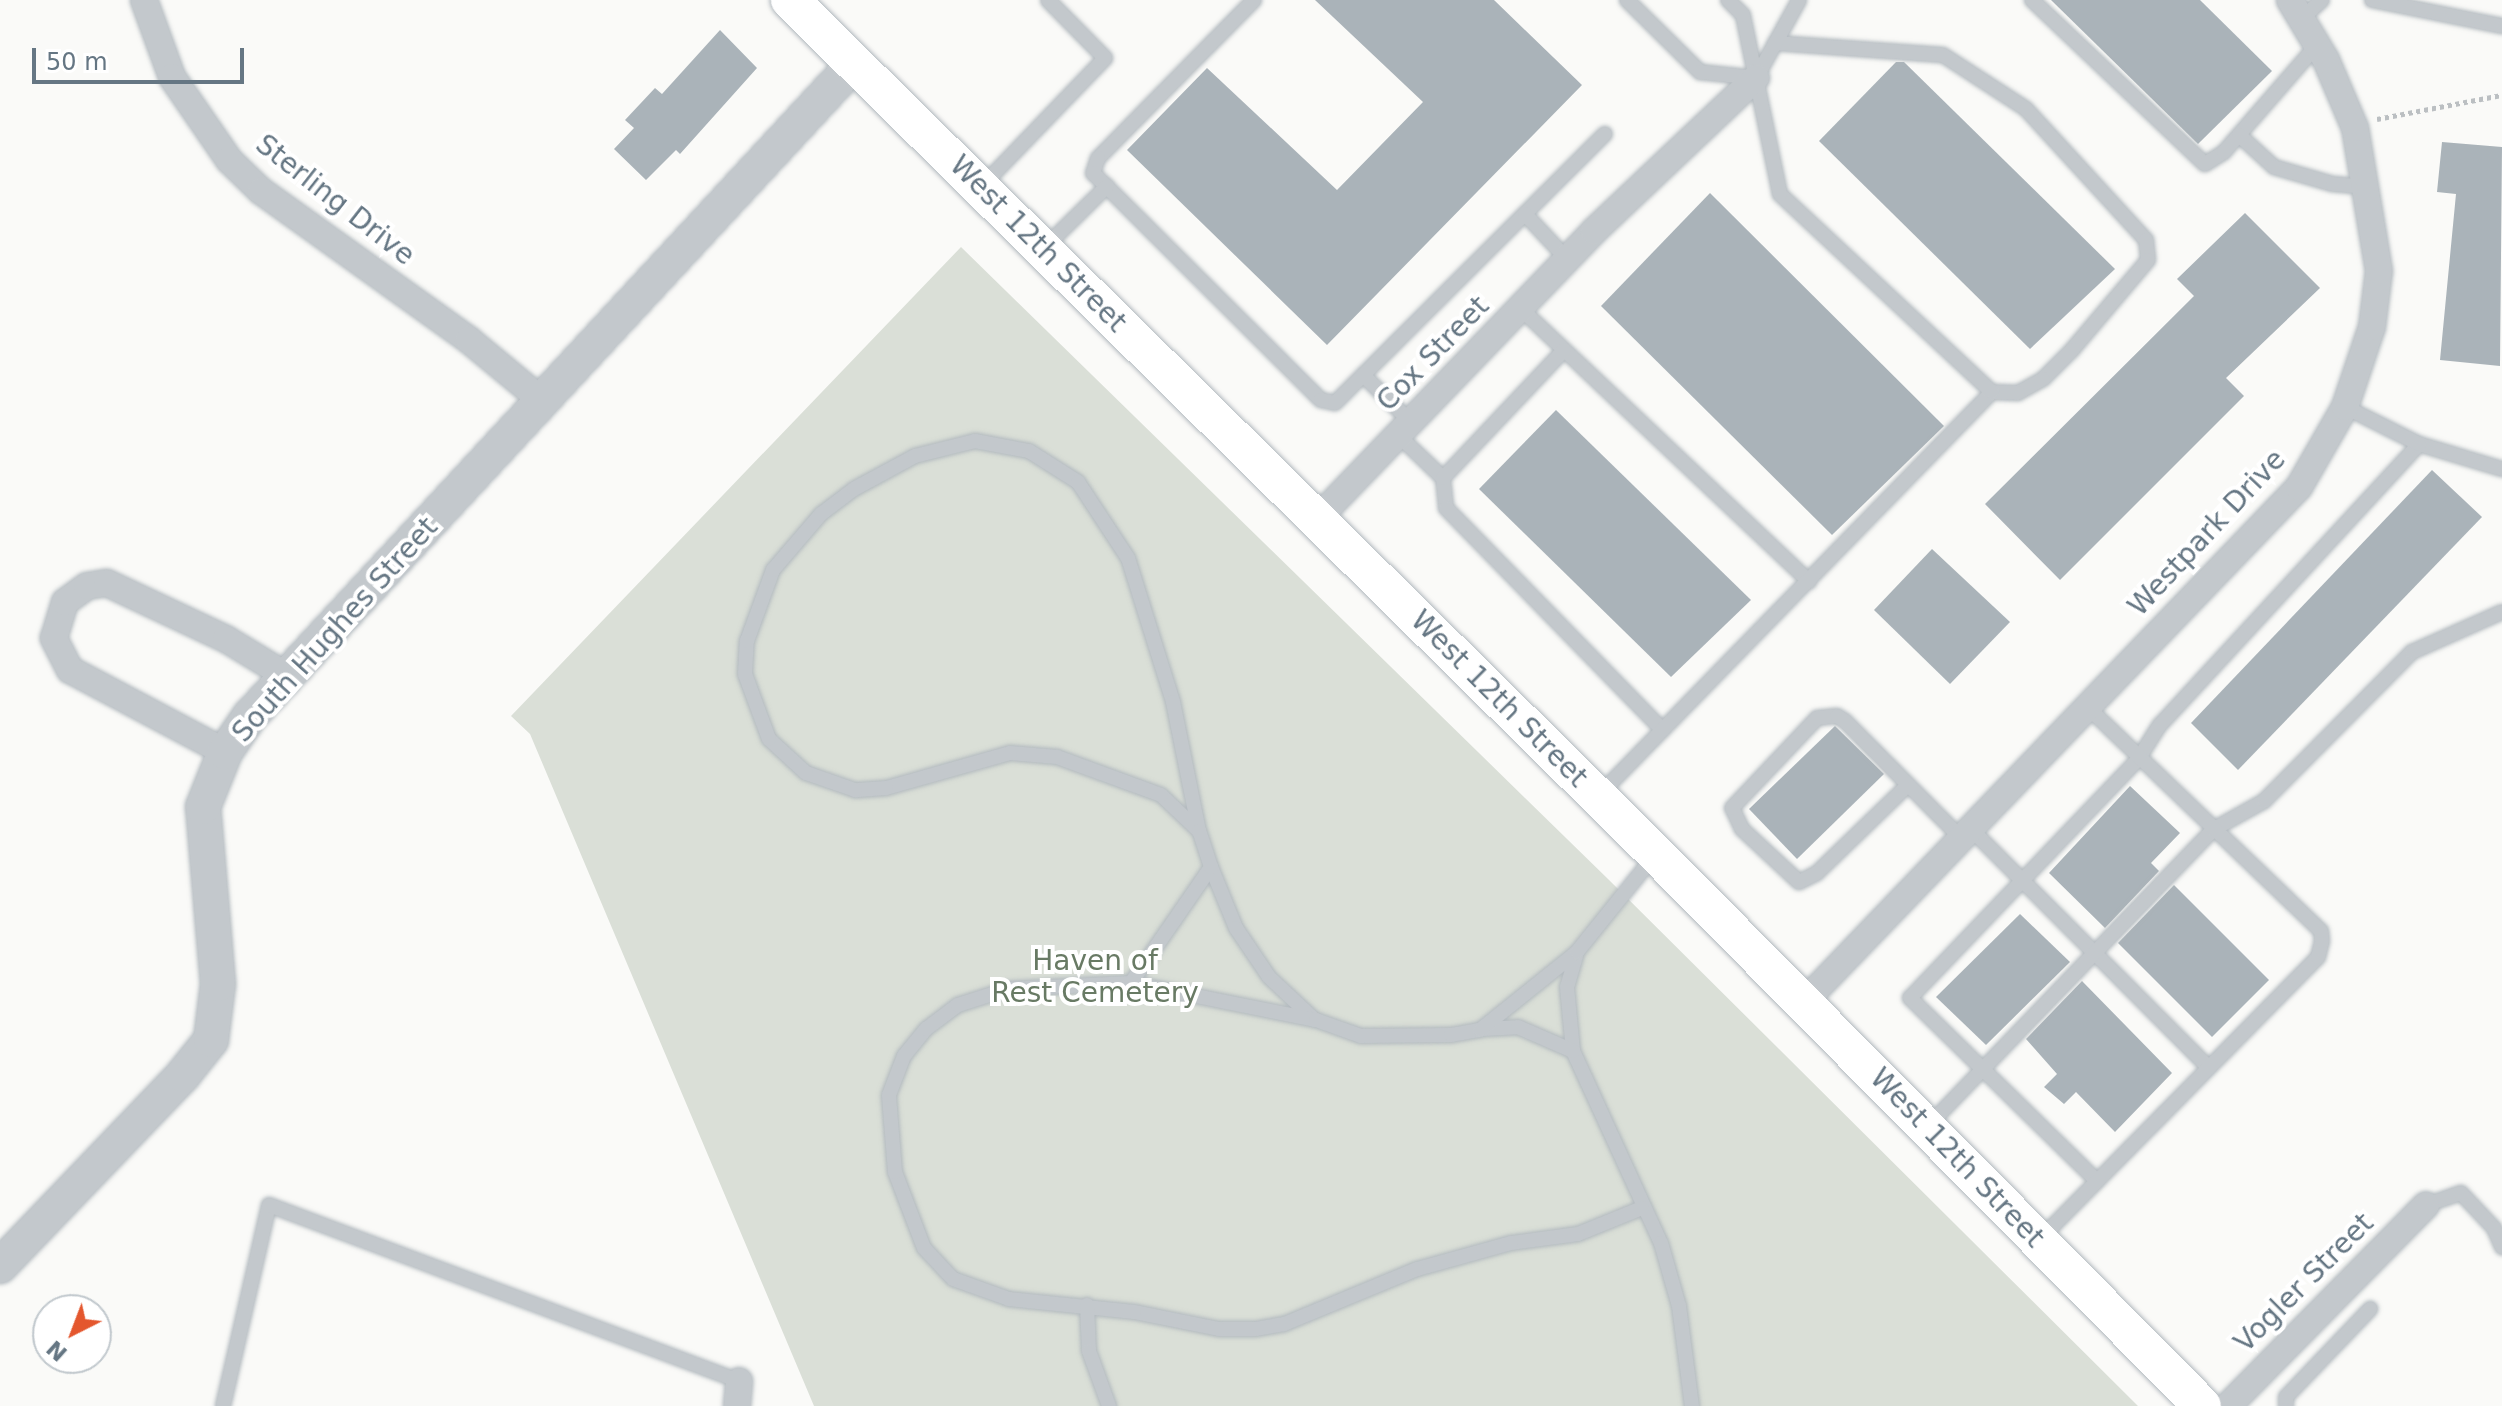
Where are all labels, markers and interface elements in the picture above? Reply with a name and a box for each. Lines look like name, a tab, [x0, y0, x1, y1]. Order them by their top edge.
scale bar	[36, 32, 248, 82]
text: 50 m	[46, 48, 108, 76]
street label: Sterling Drive	[249, 128, 421, 272]
street label: West 12th Street	[943, 149, 1133, 339]
street label: Cox Street	[1370, 290, 1496, 418]
street label: Westpark Drive	[2121, 443, 2293, 623]
street label: South Hughes Street	[225, 511, 445, 749]
street label: West 12th Street	[1404, 604, 1594, 794]
park label: Haven of Rest Cemetery	[991, 944, 1199, 1010]
street label: West 12th Street	[1863, 1061, 2051, 1255]
street label: Vogler Street	[2228, 1207, 2380, 1359]
north arrow	[32, 1294, 112, 1374]
text: N	[42, 1335, 72, 1366]

